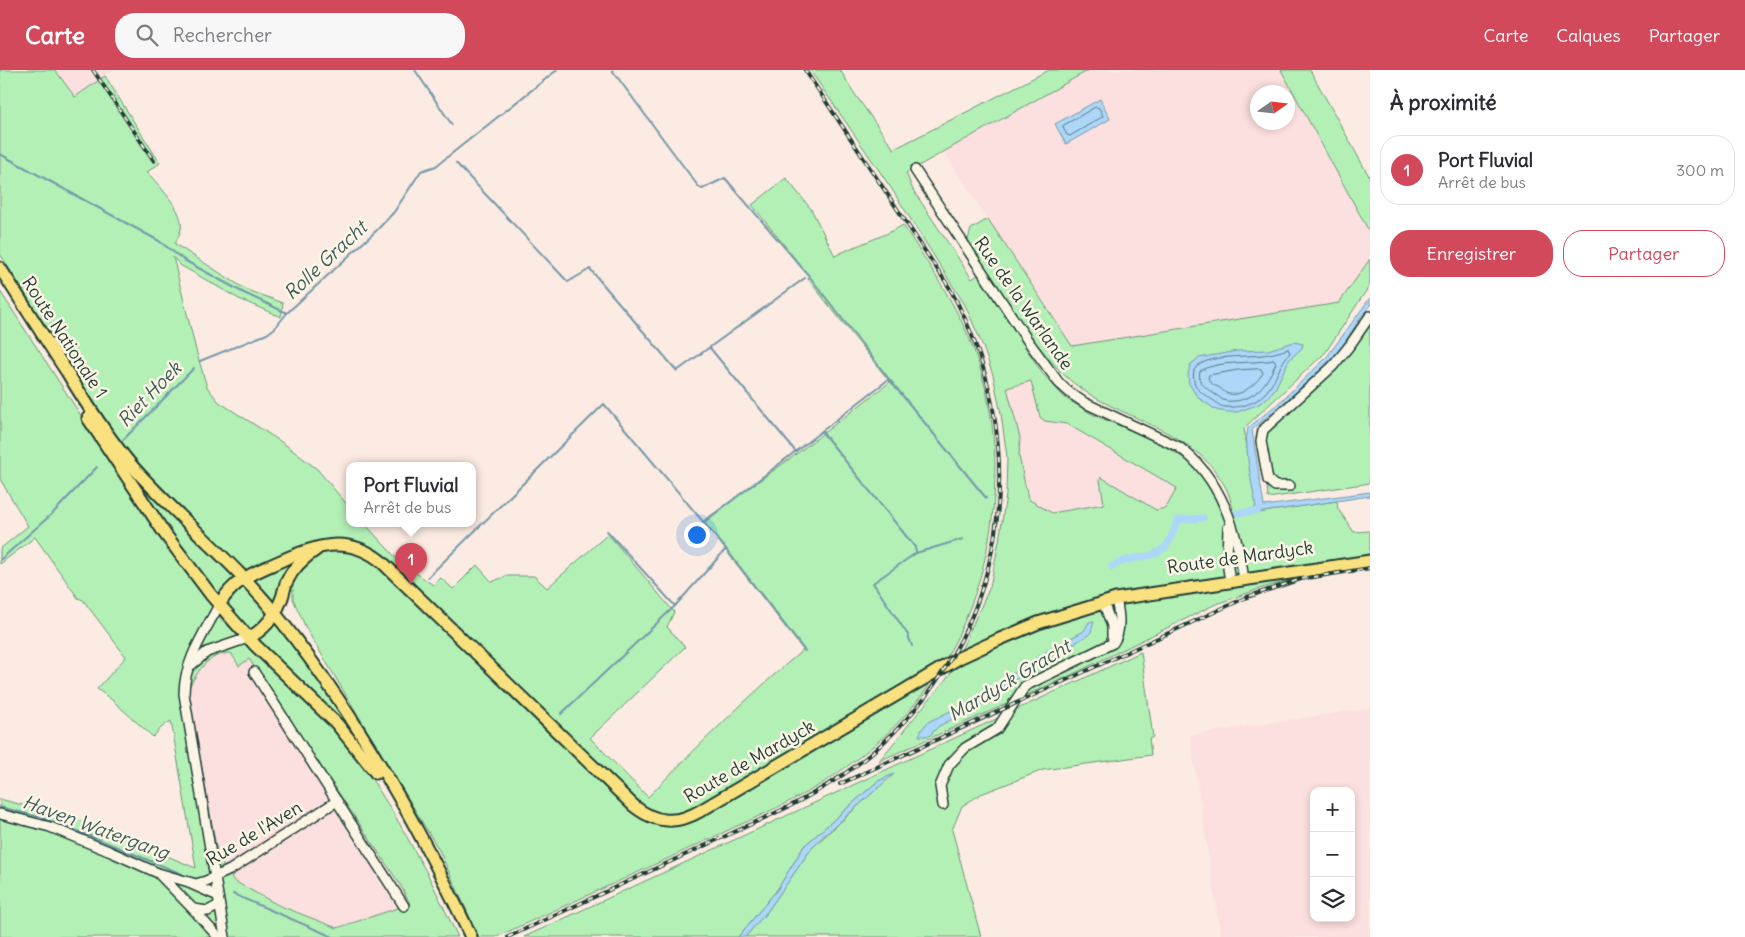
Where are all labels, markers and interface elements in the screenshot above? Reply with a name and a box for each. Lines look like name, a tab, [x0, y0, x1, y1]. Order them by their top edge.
search box	[115, 13, 465, 58]
text: Carte	[25, 20, 85, 50]
icon: search	[133, 21, 161, 49]
text: Rechercher	[173, 23, 272, 47]
text: Carte	[1483, 24, 1528, 47]
text: Calques	[1556, 24, 1621, 47]
text: Partager	[1649, 24, 1720, 47]
north arrow	[1250, 85, 1295, 130]
text: À proximité	[1390, 89, 1497, 116]
text: Port Fluvial	[1438, 148, 1533, 172]
text: 1	[1404, 160, 1410, 180]
text: 300 m	[1676, 160, 1724, 180]
text: Arrêt de bus	[1438, 172, 1526, 192]
water label: Rolle Gracht	[278, 214, 373, 305]
button: Enregistrer	[1390, 230, 1553, 277]
button: Partager	[1563, 230, 1725, 277]
street label: Rue de la Warlande	[970, 232, 1078, 374]
street label: Route Nationale 1	[17, 272, 113, 402]
water label: Riet Hoek	[112, 355, 187, 432]
popup	[346, 462, 476, 527]
text: Port Fluvial	[363, 473, 459, 497]
text: Arrêt de bus	[363, 497, 451, 517]
your location	[684, 522, 710, 548]
street label: Route de Mardyck	[1165, 535, 1315, 579]
pin: 1	[395, 543, 427, 584]
water label: Mardyck Gracht	[944, 633, 1077, 726]
street label: Route de Mardyck	[679, 714, 819, 808]
map controls	[1310, 787, 1355, 922]
button: +	[1310, 787, 1355, 832]
water label: Haven Watergang	[20, 789, 174, 865]
street label: Rue de l'Aven	[202, 795, 306, 871]
button: −	[1310, 832, 1355, 877]
button: layers	[1310, 877, 1355, 922]

